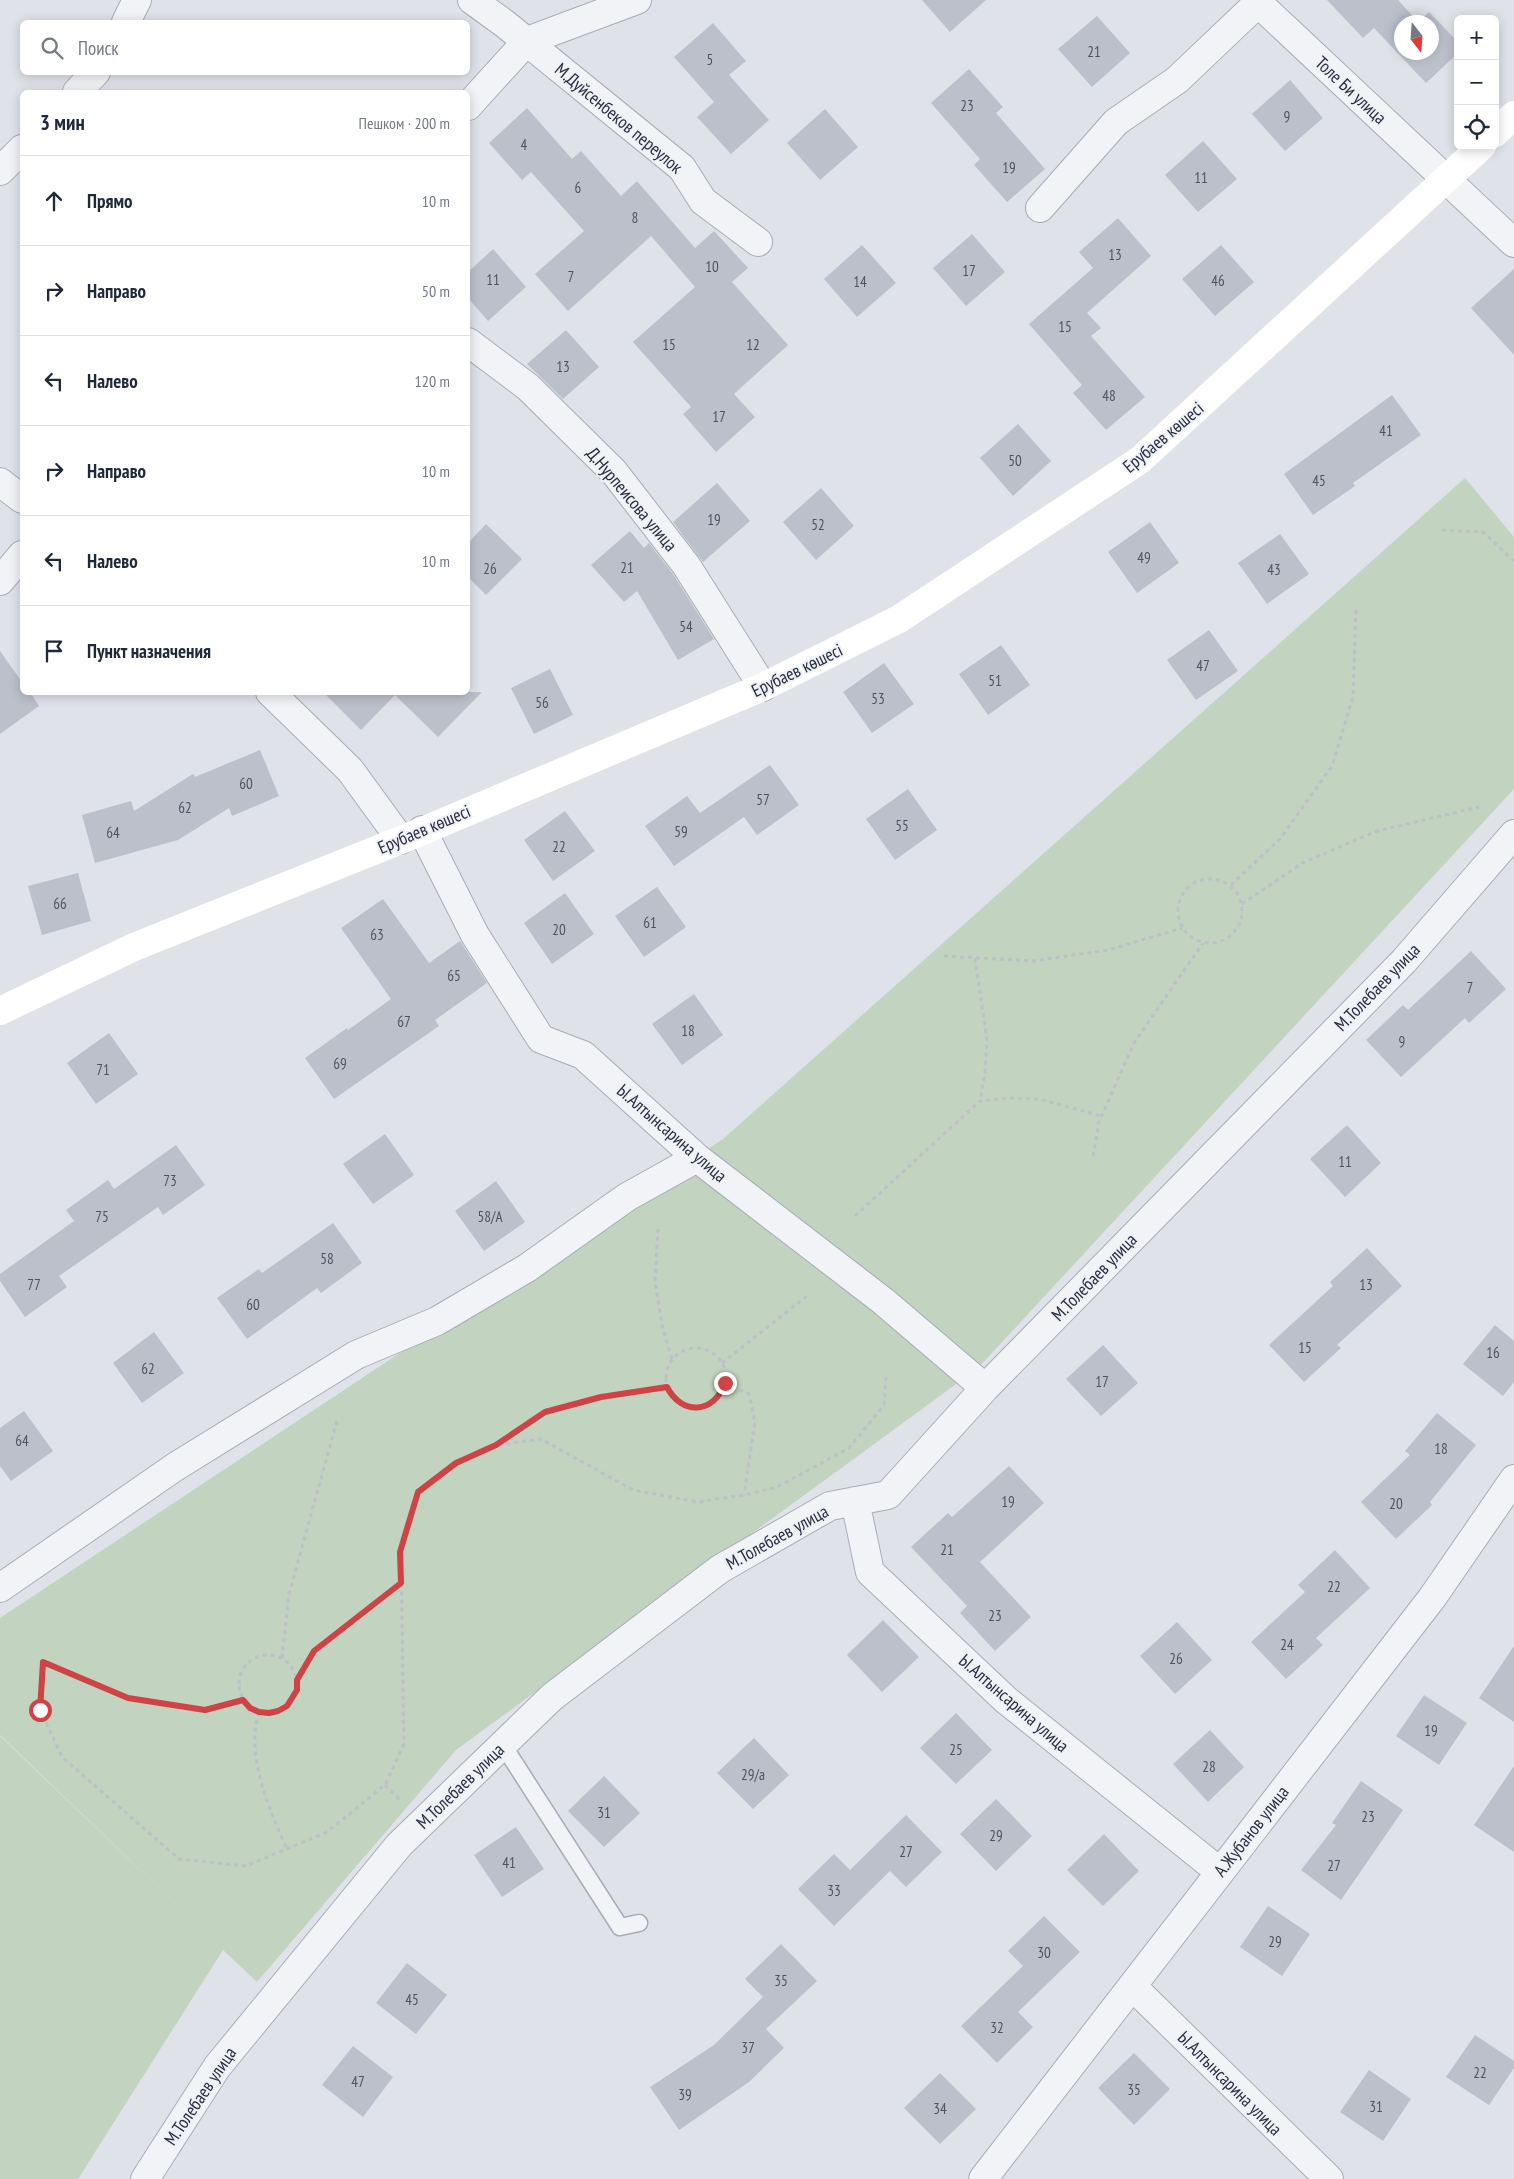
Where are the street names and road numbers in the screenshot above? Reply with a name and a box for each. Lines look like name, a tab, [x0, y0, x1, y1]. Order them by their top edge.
street label: Толе Би улица	[1311, 51, 1391, 129]
street label: М.Дуйсенбеков переулок	[550, 58, 688, 178]
street label: Ерубаев көшесі	[1118, 397, 1208, 477]
street label: Д.Нурпеисова улица	[582, 442, 682, 556]
street label: Ерубаев көшесі	[748, 638, 846, 702]
street label: Ерубаев көшесі	[374, 799, 474, 859]
street label: М.Толебаев улица	[1329, 938, 1425, 1036]
street label: Ы.Алтынсарина улица	[612, 1079, 732, 1187]
street label: М.Толебаев улица	[1046, 1228, 1142, 1326]
street label: М.Толебаев улица	[722, 1499, 832, 1575]
street label: Ы.Алтынсарина улица	[954, 1649, 1074, 1757]
street label: М.Толебаев улица	[411, 1738, 509, 1834]
street label: А.Жубанов улица	[1208, 1781, 1294, 1881]
street label: Ы.Алтынсарина улица	[1173, 2026, 1287, 2140]
street label: М.Толебаев улица	[159, 2043, 241, 2149]

